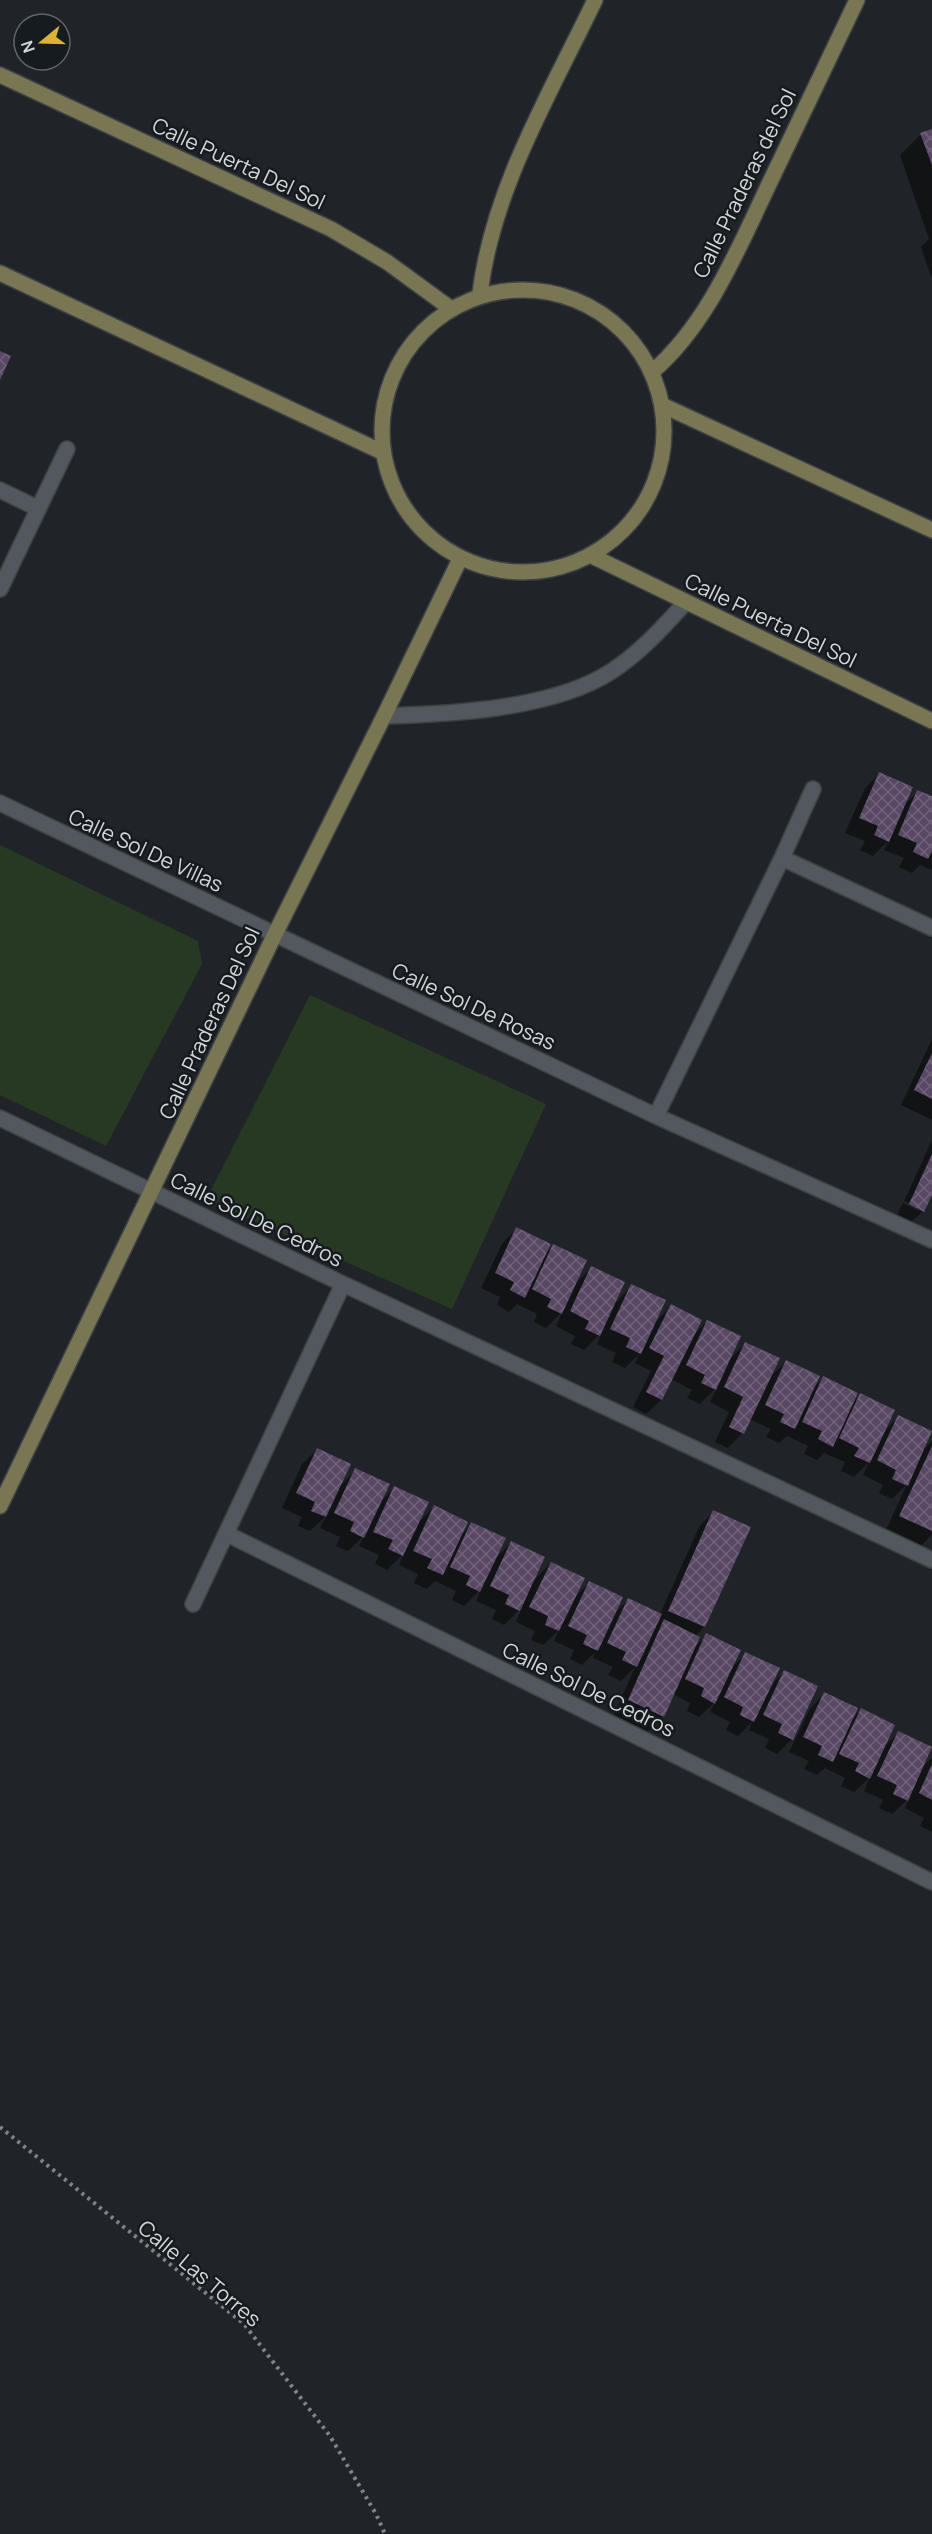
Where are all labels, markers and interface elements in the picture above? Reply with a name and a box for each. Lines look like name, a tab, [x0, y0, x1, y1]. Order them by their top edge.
north arrow	[12, 12, 72, 72]
text: N	[16, 38, 40, 56]
street label: Calle Praderas del Sol	[686, 84, 802, 282]
street label: Calle Puerta Del Sol	[148, 111, 330, 215]
street label: Calle Puerta Del Sol	[680, 566, 862, 674]
street label: Calle Sol De Villas	[64, 802, 228, 898]
street label: Calle Praderas Del Sol	[152, 922, 266, 1124]
street label: Calle Sol De Rosas	[388, 956, 560, 1056]
street label: Calle Sol De Cedros	[166, 1165, 348, 1273]
street label: Calle Sol De Cedros	[498, 1635, 680, 1743]
street label: Calle Las Torres	[133, 2213, 267, 2333]

